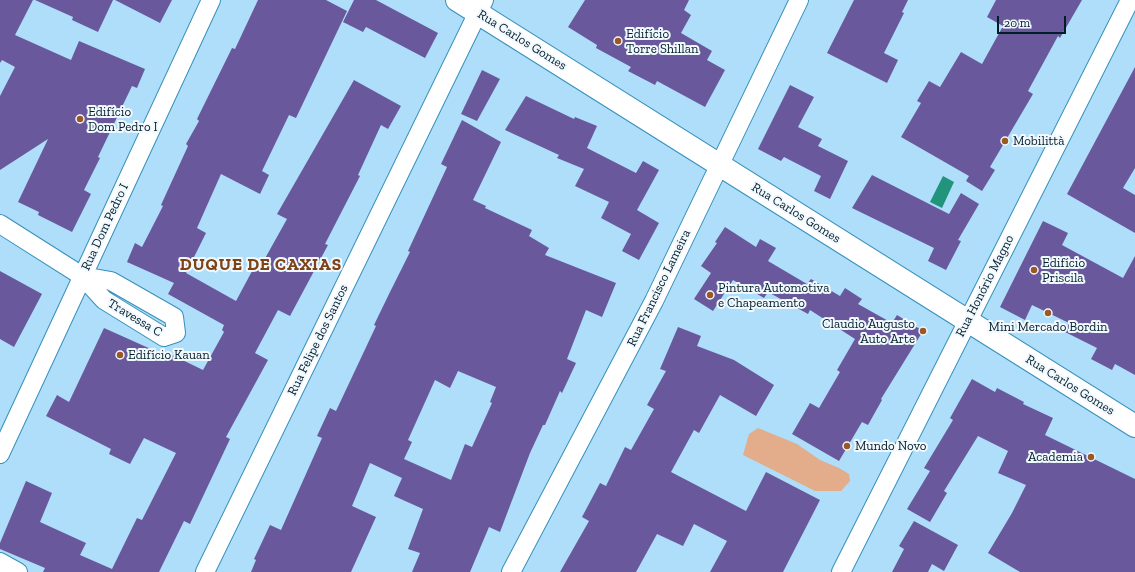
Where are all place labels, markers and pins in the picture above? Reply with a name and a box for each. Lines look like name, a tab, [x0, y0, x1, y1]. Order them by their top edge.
place label: Edifício Torre Shillan	[626, 26, 698, 57]
marker: Edifício Torre Shillan	[613, 36, 623, 46]
place label: Edifício Dom Pedro I	[88, 104, 158, 135]
marker: Edifício Dom Pedro I	[75, 114, 85, 124]
place label: Mobilittà	[1013, 133, 1064, 149]
marker: Mobilittà	[1000, 136, 1010, 146]
place label: Edifício Priscila	[1042, 255, 1085, 286]
marker: Edifício Priscila	[1029, 265, 1039, 275]
place label: Pintura Automotiva e Chapeamento	[718, 280, 829, 311]
marker: Pintura Automotiva e Chapeamento	[705, 290, 715, 300]
marker: Mini Mercado Bordin	[1043, 308, 1053, 318]
place label: Claudio Augusto Auto Arte	[822, 316, 915, 347]
place label: Mini Mercado Bordin	[988, 319, 1108, 335]
marker: Claudio Augusto Auto Arte	[918, 326, 928, 336]
place label: Edifício Kauan	[128, 347, 210, 363]
marker: Edifício Kauan	[115, 350, 125, 360]
place label: Mundo Novo	[855, 438, 927, 454]
marker: Mundo Novo	[842, 441, 852, 451]
place label: Academia	[1028, 449, 1083, 465]
marker: Academia	[1086, 452, 1096, 462]

